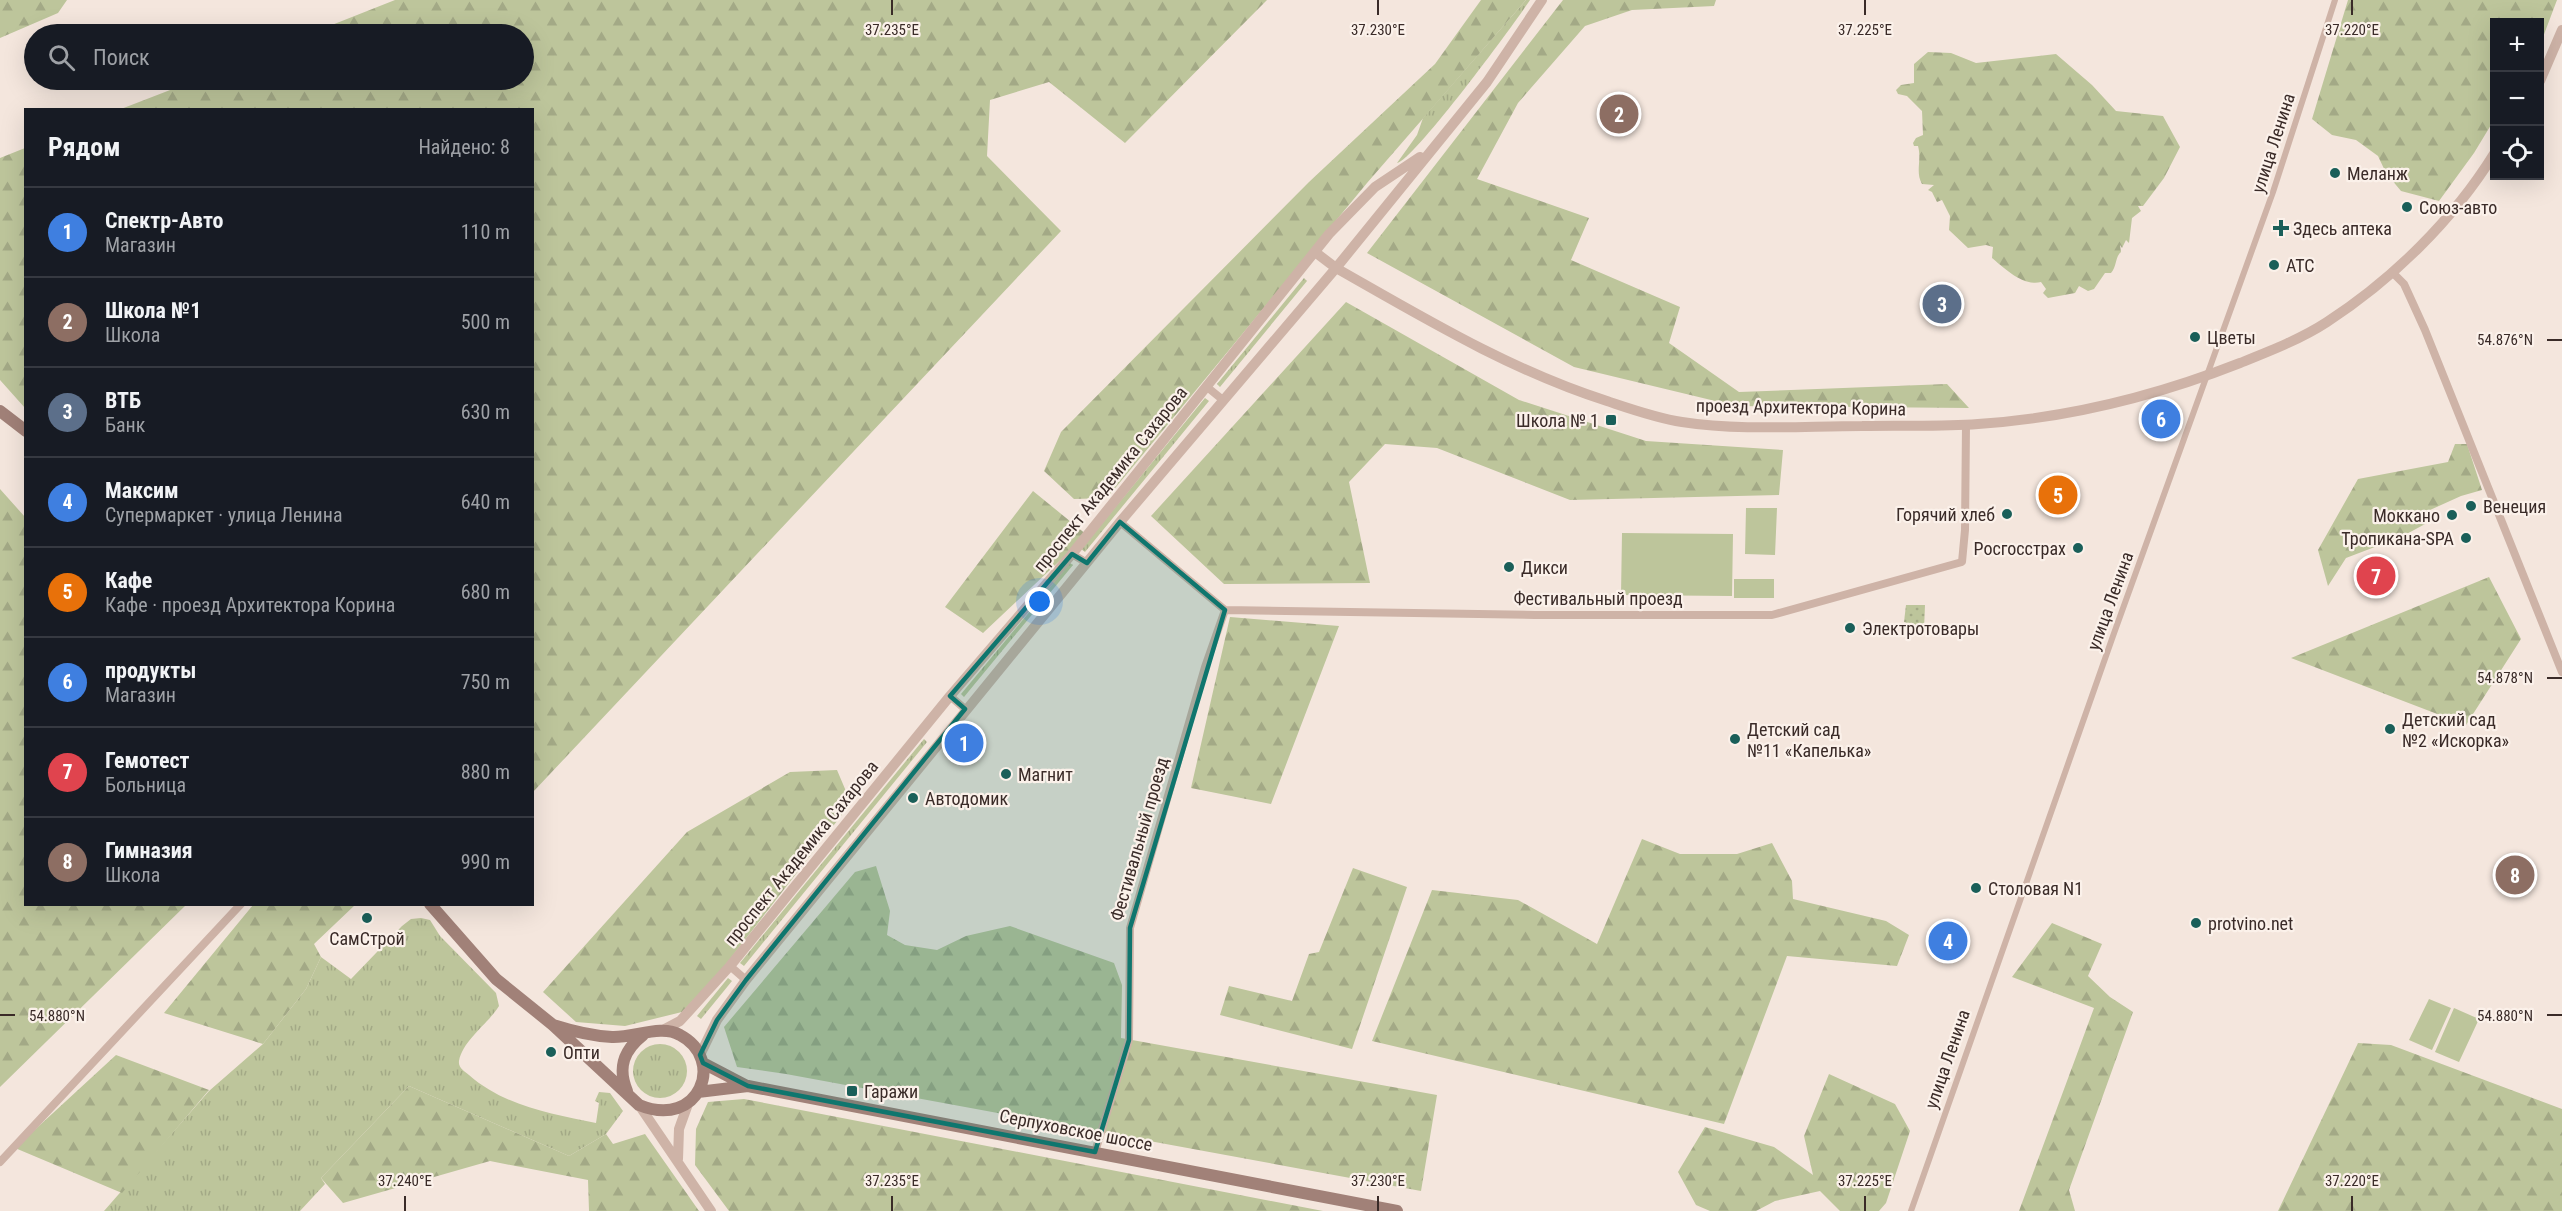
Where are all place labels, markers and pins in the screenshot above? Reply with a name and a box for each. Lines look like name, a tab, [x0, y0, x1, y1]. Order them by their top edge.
pin: 2	[1600, 92, 1638, 136]
place label: Меланж	[2347, 163, 2408, 184]
marker: Меланж	[2328, 166, 2342, 180]
place label: Союз-авто	[2419, 197, 2497, 218]
marker: Союз-авто	[2400, 200, 2414, 214]
place label: Здесь аптека	[2293, 218, 2392, 239]
marker: Здесь аптека	[2274, 221, 2288, 235]
place label: АТС	[2286, 255, 2315, 276]
marker: АТС	[2267, 258, 2281, 272]
pin: 3	[1922, 282, 1962, 326]
place label: Цветы	[2207, 327, 2256, 348]
marker: Цветы	[2188, 330, 2202, 344]
pin: 6	[2142, 396, 2180, 442]
place label: Школа № 1	[1516, 410, 1599, 431]
marker: Школа № 1	[1604, 413, 1618, 427]
pin: 5	[2038, 472, 2078, 518]
place label: Венеция	[2483, 496, 2546, 517]
marker: Венеция	[2464, 499, 2478, 513]
place label: Горячий хлеб	[1896, 504, 1995, 525]
place label: Моккано	[2373, 505, 2440, 526]
marker: Горячий хлеб	[2000, 507, 2014, 521]
marker: Моккано	[2445, 508, 2459, 522]
place label: Тропикана-SPA	[2341, 528, 2455, 549]
marker: Тропикана-SPA	[2459, 531, 2473, 545]
place label: Росгосстрах	[1974, 538, 2066, 559]
marker: Росгосстрах	[2071, 541, 2085, 555]
pin: 7	[2356, 554, 2396, 598]
place label: Дикси	[1521, 557, 1568, 578]
marker: Дикси	[1502, 560, 1516, 574]
place label: Электротовары	[1862, 618, 1979, 639]
marker: Электротовары	[1843, 621, 1857, 635]
place label: Детcкий сад №2 «Искорка»	[2402, 709, 2509, 751]
place label: Детский сад №11 «Капелька»	[1747, 719, 1871, 761]
pin: 1	[944, 720, 984, 766]
marker: Детcкий сад №2 «Искорка»	[2383, 722, 2397, 736]
marker: Детский сад №11 «Капелька»	[1728, 732, 1742, 746]
place label: Магнит	[1018, 764, 1073, 785]
marker: Магнит	[999, 767, 1013, 781]
place label: Автодомик	[925, 788, 1009, 809]
marker: Автодомик	[906, 791, 920, 805]
pin: 8	[2496, 852, 2534, 898]
place label: Столовая N1	[1988, 878, 2083, 899]
marker: Столовая N1	[1969, 881, 1983, 895]
marker: СамСтрой	[360, 911, 374, 925]
place label: protvino.net	[2208, 913, 2293, 934]
marker: protvino.net	[2189, 916, 2203, 930]
pin: 4	[1928, 918, 1968, 964]
place label: СамСтрой	[329, 928, 405, 949]
place label: Опти	[563, 1042, 600, 1063]
marker: Опти	[544, 1045, 558, 1059]
place label: Гаражи	[864, 1081, 918, 1102]
marker: Гаражи	[845, 1084, 859, 1098]

